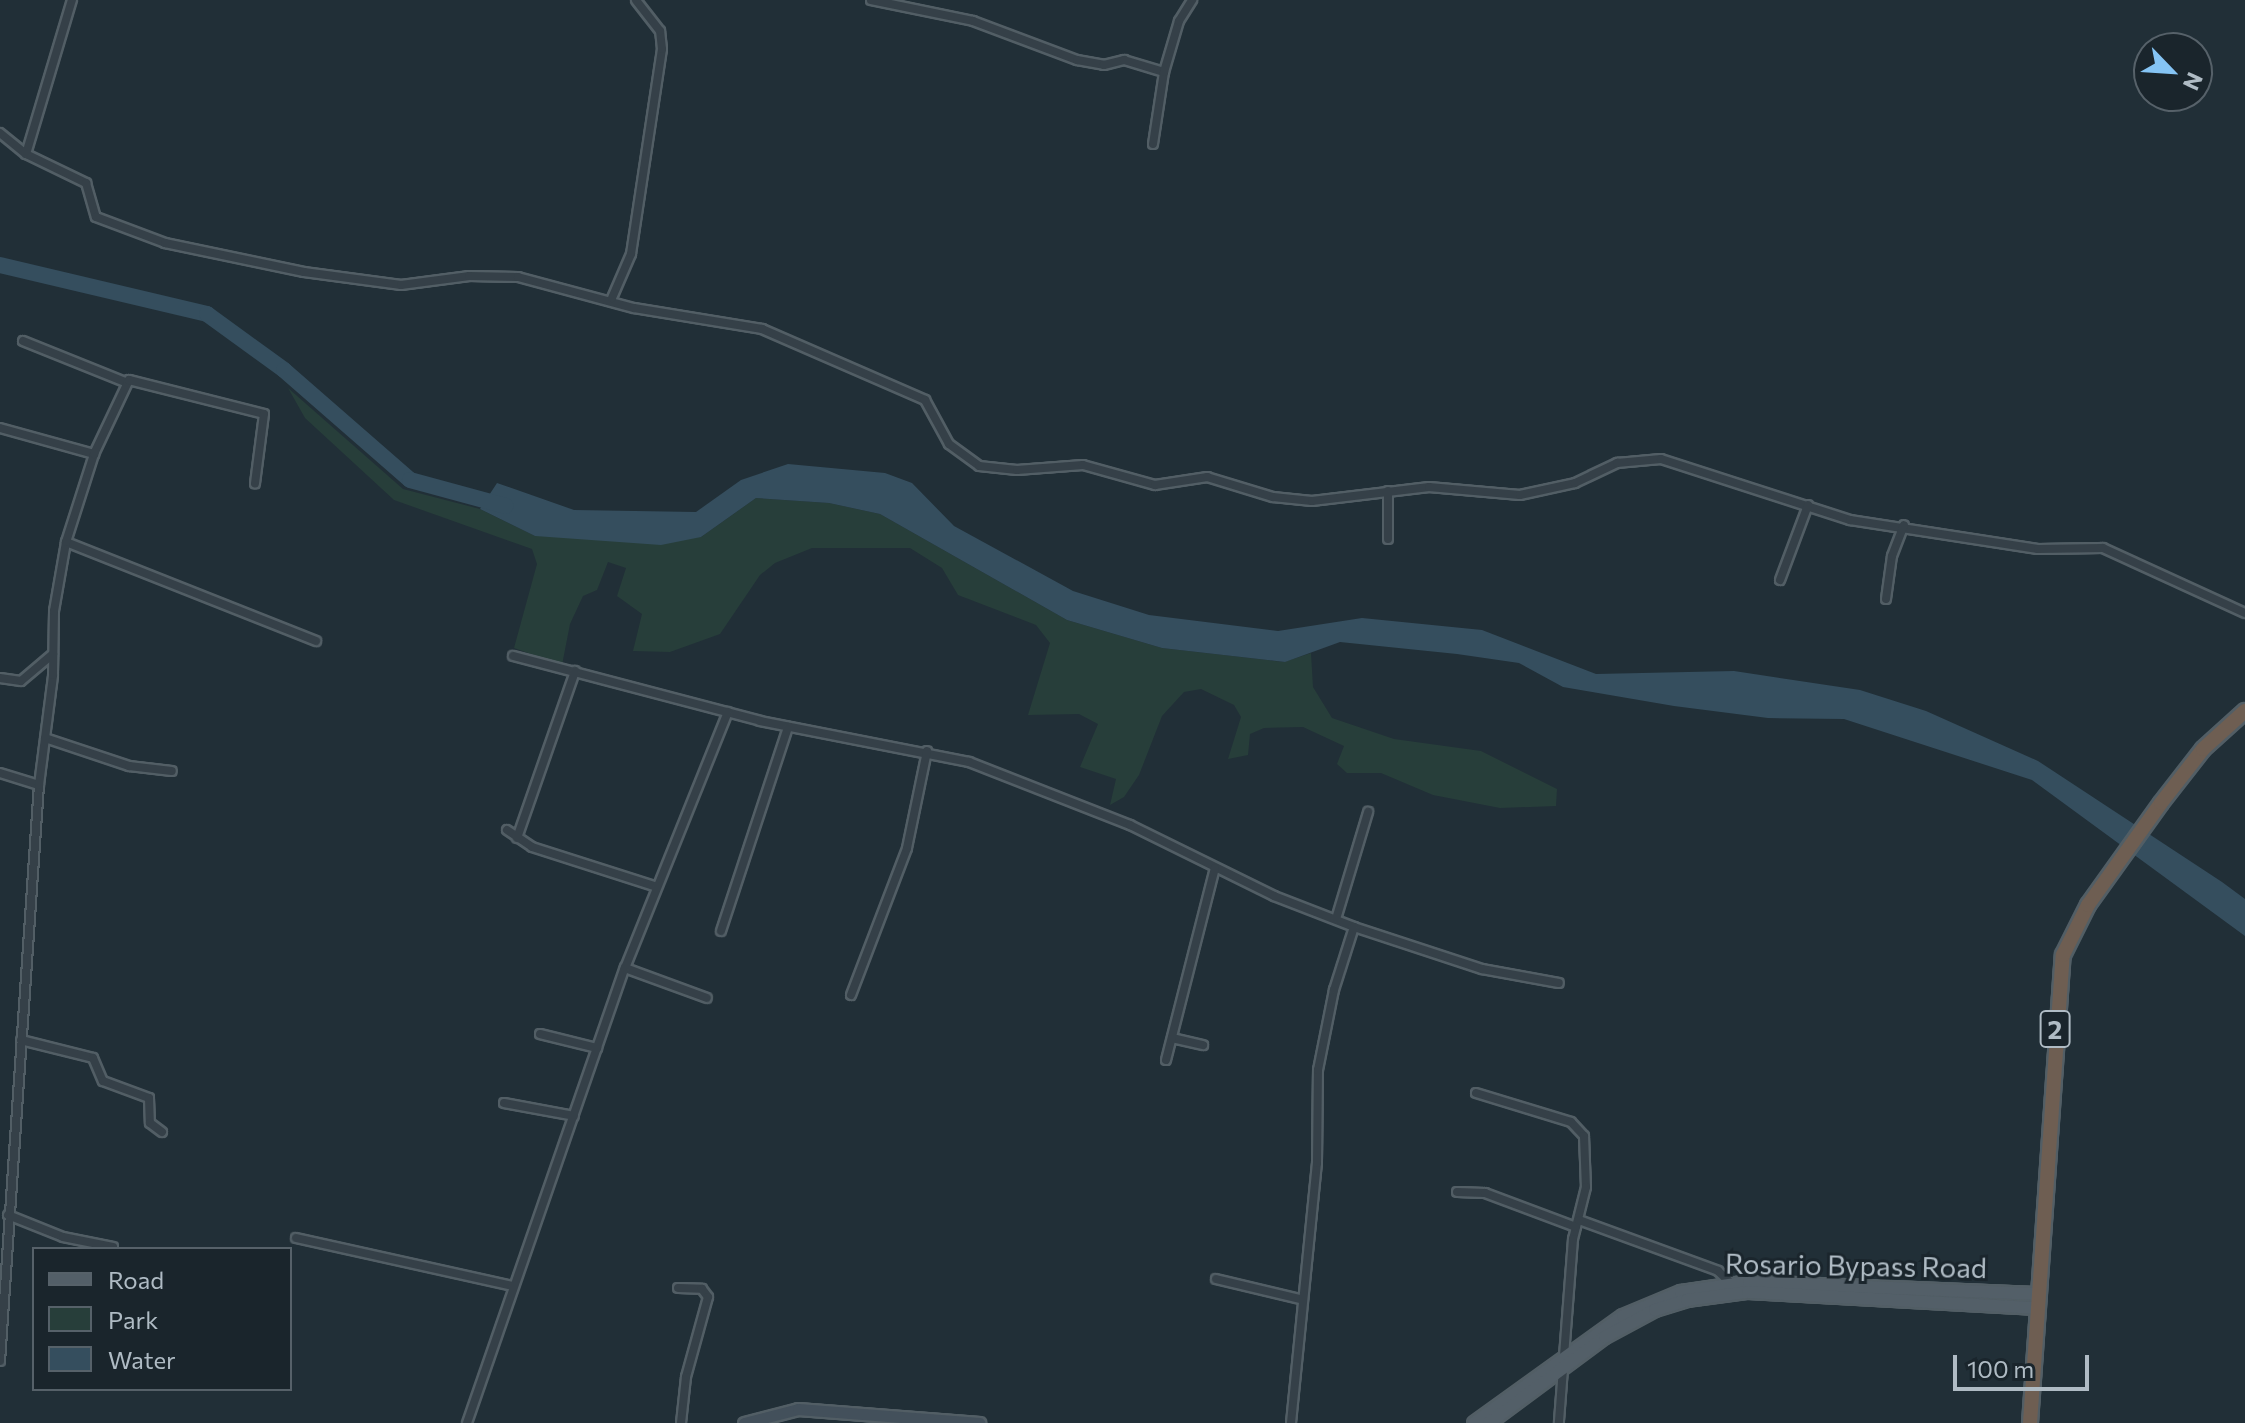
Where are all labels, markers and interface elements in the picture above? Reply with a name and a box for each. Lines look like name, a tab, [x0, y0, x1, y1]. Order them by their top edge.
north arrow	[2133, 32, 2213, 112]
text: N	[2178, 68, 2209, 95]
road number: 2	[2039, 1007, 2071, 1051]
street label: Rosario Bypass Road	[1725, 1246, 1987, 1284]
legend	[32, 1247, 292, 1391]
text: Road	[108, 1265, 164, 1294]
text: Park	[108, 1305, 158, 1334]
scale bar	[1957, 1339, 2093, 1389]
text: Water	[108, 1345, 176, 1374]
text: 100 m	[1967, 1354, 2034, 1383]

